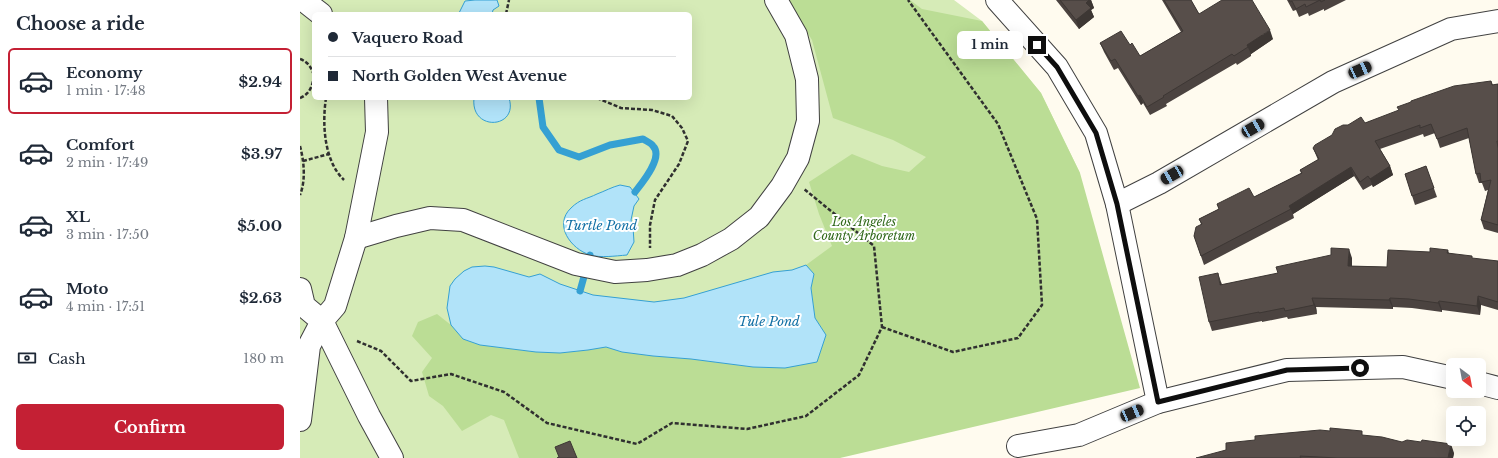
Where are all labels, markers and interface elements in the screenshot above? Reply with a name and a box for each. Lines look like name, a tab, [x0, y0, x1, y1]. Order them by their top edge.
text: Choose a ride	[16, 13, 145, 35]
text: Vaquero Road	[352, 28, 463, 47]
callout: 1 min	[957, 31, 1023, 59]
text: 1 min	[971, 36, 1009, 53]
route end	[1028, 36, 1046, 54]
car	[1347, 60, 1373, 80]
icon: car	[18, 63, 54, 99]
text: Economy	[66, 63, 143, 82]
text: North Golden West Avenue	[352, 66, 567, 85]
text: $2.94	[239, 72, 282, 91]
text: 1 min · 17:48	[66, 82, 146, 99]
car	[1240, 117, 1266, 139]
icon: car	[18, 135, 54, 171]
text: Comfort	[66, 135, 134, 154]
text: $3.97	[241, 144, 282, 163]
text: 2 min · 17:49	[66, 154, 148, 171]
car	[1159, 164, 1185, 186]
icon: car	[18, 207, 54, 243]
text: XL	[66, 207, 90, 226]
park label: Los Angeles County Arboretum	[813, 214, 916, 243]
text: $5.00	[237, 216, 282, 235]
water label: Turtle Pond	[565, 217, 637, 234]
text: 3 min · 17:50	[66, 226, 149, 243]
icon: car	[18, 279, 54, 315]
text: Moto	[66, 279, 108, 298]
text: $2.63	[239, 288, 282, 307]
text: 4 min · 17:51	[66, 298, 145, 315]
water label: Tule Pond	[738, 313, 800, 330]
icon: cash	[16, 347, 38, 369]
text: Cash	[48, 349, 85, 368]
text: 180 m	[243, 350, 284, 367]
north arrow	[1446, 358, 1486, 398]
map controls	[1446, 358, 1486, 446]
route start	[1351, 359, 1369, 377]
car	[1119, 403, 1145, 423]
button: Confirm	[16, 404, 284, 450]
button: locate	[1446, 406, 1486, 446]

